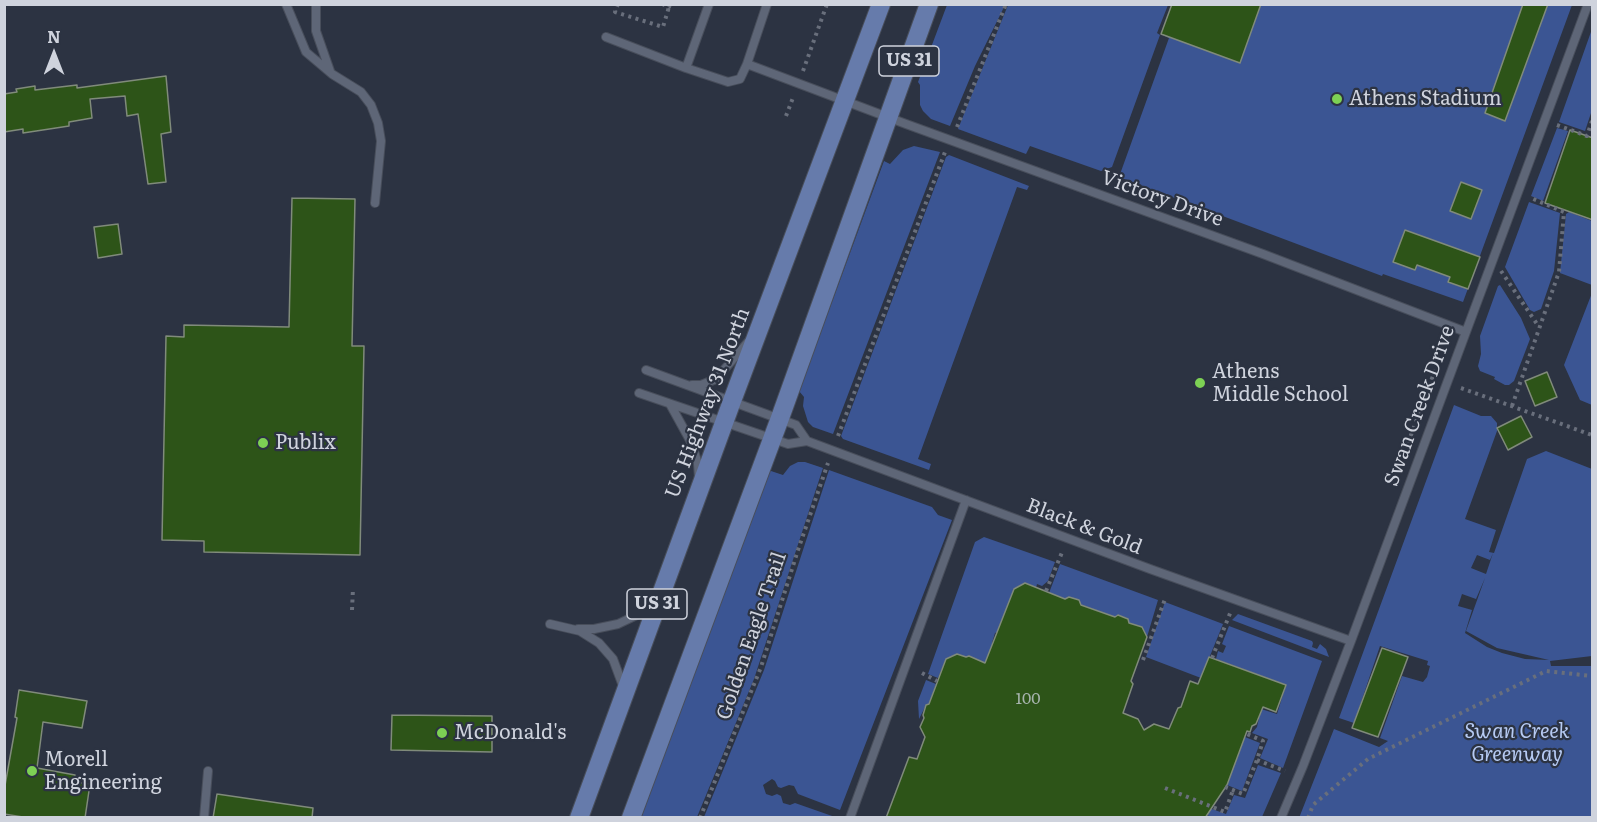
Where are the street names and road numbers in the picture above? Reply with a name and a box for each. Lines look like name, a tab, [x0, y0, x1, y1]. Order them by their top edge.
road number: US 31	[879, 46, 939, 76]
street label: Victory Drive	[1098, 166, 1226, 232]
street label: US Highway 31 North	[661, 304, 755, 502]
street label: Swan Creek Drive	[1380, 322, 1460, 490]
street label: Black & Gold	[1023, 494, 1145, 560]
street label: Golden Eagle Trail	[712, 549, 792, 723]
road number: US 31	[627, 589, 687, 619]

